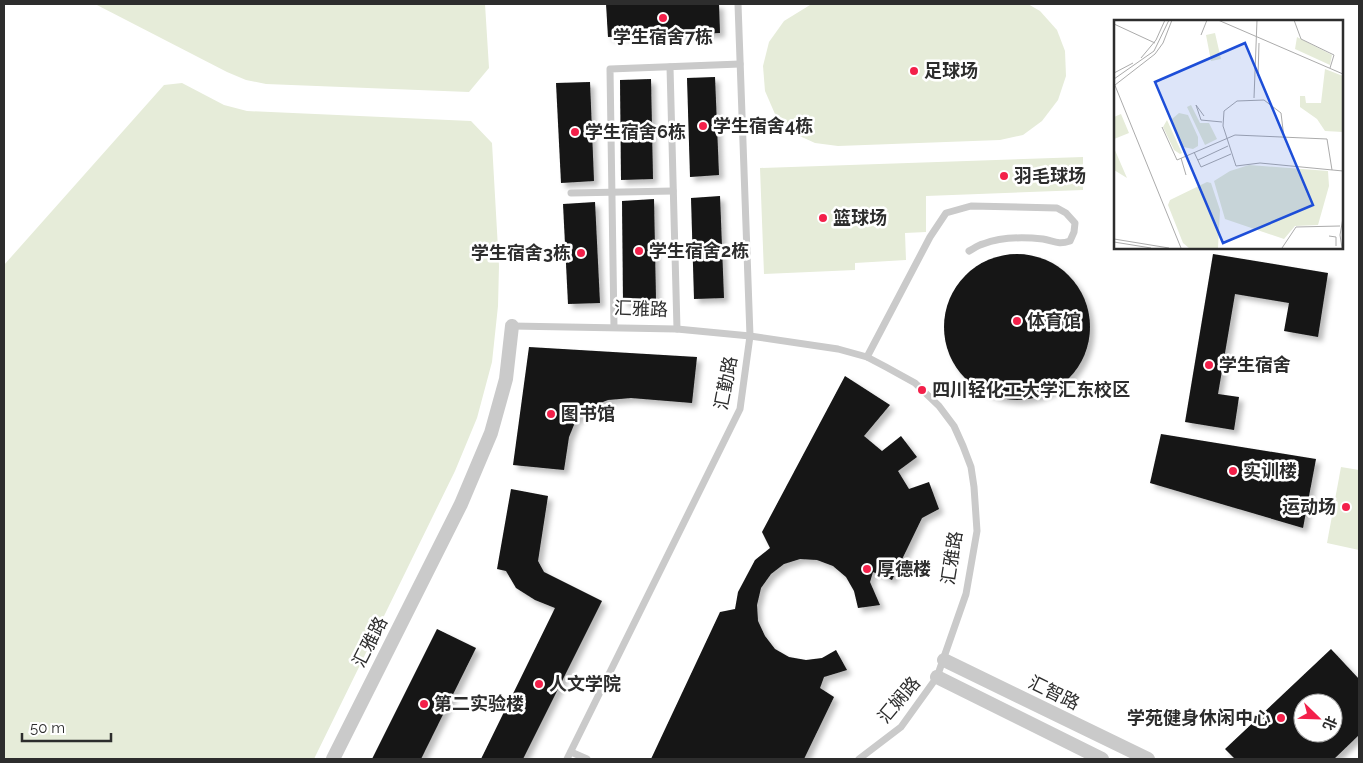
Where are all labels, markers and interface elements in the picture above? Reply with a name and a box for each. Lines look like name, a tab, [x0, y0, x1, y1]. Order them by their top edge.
marker: 学生宿舍7栋	[657, 12, 669, 24]
inset map	[1114, 20, 1343, 249]
place label: 学生宿舍7栋	[613, 26, 713, 47]
place label: 足球场	[924, 60, 978, 81]
marker: 足球场	[908, 65, 920, 77]
place label: 学生宿舍4栋	[713, 115, 813, 136]
marker: 学生宿舍4栋	[697, 120, 709, 132]
place label: 学生宿舍6栋	[585, 121, 686, 142]
marker: 学生宿舍6栋	[569, 126, 581, 138]
place label: 羽毛球场	[1014, 165, 1086, 186]
marker: 羽毛球场	[998, 170, 1010, 182]
place label: 篮球场	[833, 207, 887, 228]
marker: 篮球场	[817, 212, 829, 224]
place label: 学生宿舍2栋	[649, 240, 749, 261]
place label: 学生宿舍3栋	[471, 242, 571, 263]
marker: 学生宿舍2栋	[633, 245, 645, 257]
marker: 学生宿舍3栋	[575, 247, 587, 259]
street label: 汇雅路	[614, 297, 668, 320]
place label: 体育馆	[1027, 310, 1081, 331]
marker: 体育馆	[1011, 315, 1023, 327]
street label: 汇勤路	[710, 354, 741, 411]
place label: 学生宿舍	[1219, 354, 1291, 375]
marker: 学生宿舍	[1203, 359, 1215, 371]
place label: 四川轻化工大学汇东校区	[932, 379, 1130, 400]
marker: 四川轻化工大学汇东校区	[916, 384, 928, 396]
place label: 图书馆	[561, 403, 615, 424]
marker: 图书馆	[545, 408, 557, 420]
place label: 实训楼	[1243, 460, 1297, 481]
marker: 实训楼	[1227, 465, 1239, 477]
place label: 运动场	[1282, 496, 1336, 517]
marker: 运动场	[1340, 501, 1352, 513]
street label: 汇雅路	[937, 530, 966, 586]
place label: 厚德楼	[877, 558, 931, 579]
marker: 厚德楼	[861, 563, 873, 575]
street label: 汇雅路	[348, 613, 391, 671]
street label: 汇智路	[1025, 671, 1083, 714]
street label: 汇娴路	[873, 672, 924, 727]
place label: 人文学院	[549, 673, 621, 694]
marker: 人文学院	[533, 678, 545, 690]
place label: 第二实验楼	[434, 693, 524, 714]
north arrow	[1293, 693, 1343, 743]
marker: 第二实验楼	[418, 698, 430, 710]
place label: 学苑健身休闲中心	[1127, 707, 1271, 728]
scale bar	[22, 710, 111, 742]
marker: 学苑健身休闲中心	[1275, 712, 1287, 724]
text: 北	[1320, 714, 1340, 733]
text: 50 m	[30, 719, 65, 737]

